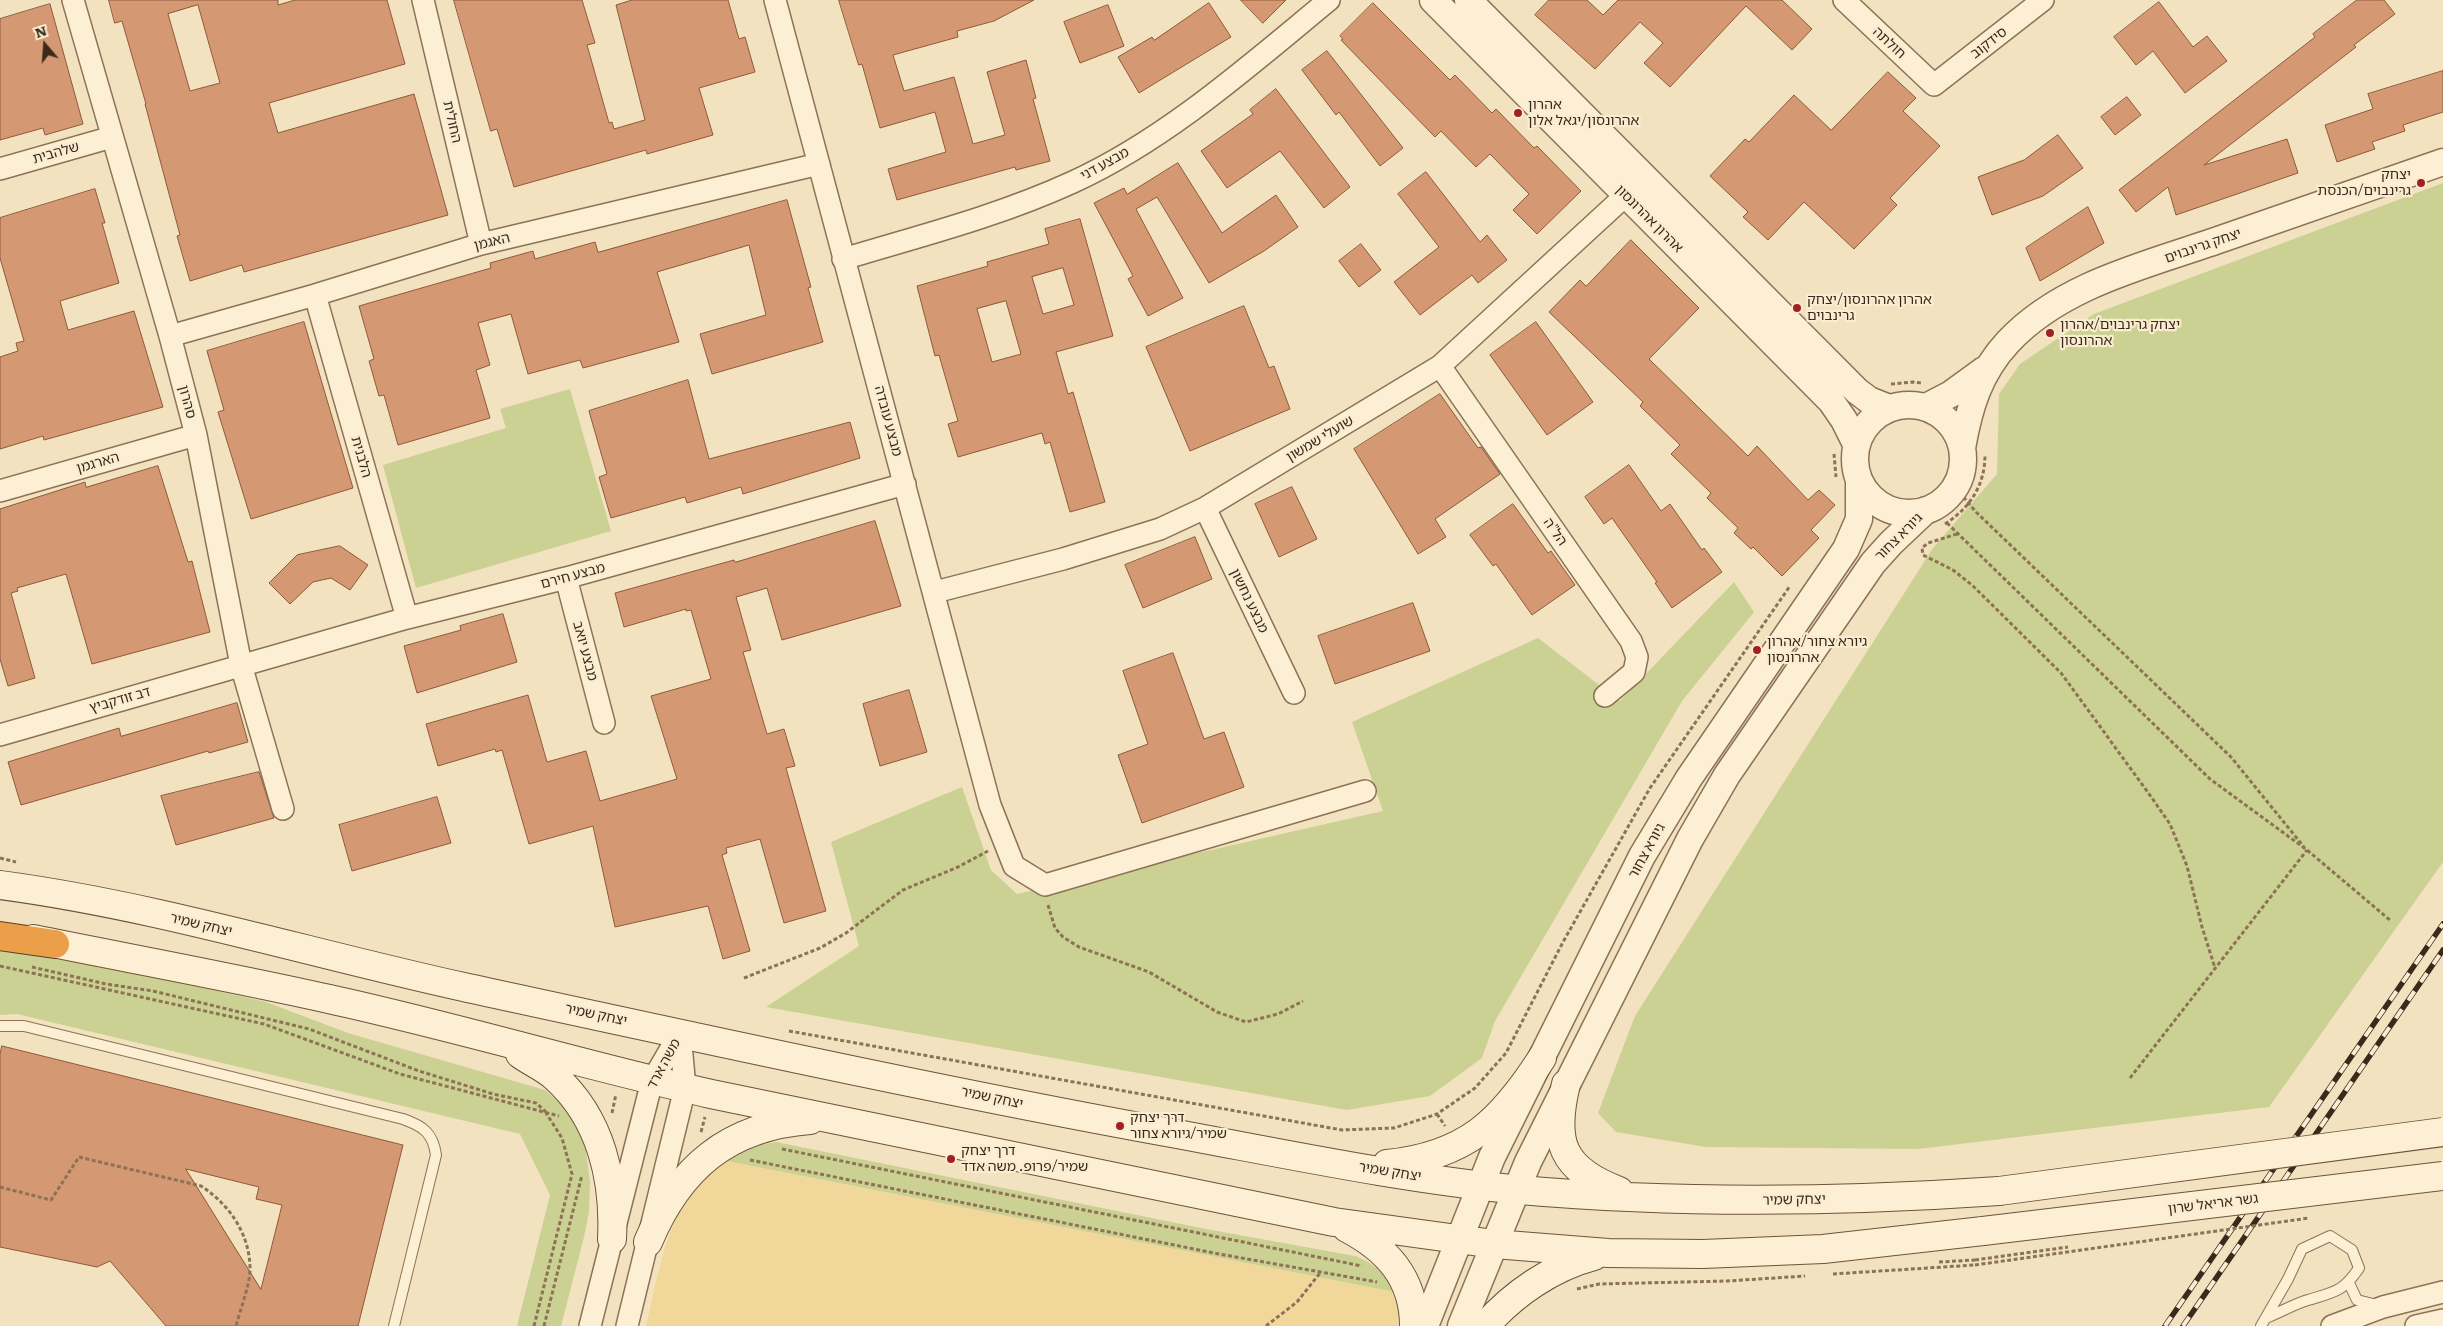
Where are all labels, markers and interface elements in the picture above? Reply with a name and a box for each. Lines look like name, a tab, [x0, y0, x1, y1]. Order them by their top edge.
text: N	[32, 19, 49, 42]
north arrow	[20, 20, 70, 70]
street label: חולתה	[1869, 24, 1909, 62]
street label: סידקוב	[1967, 24, 2011, 62]
place label: אהרון אהרונסון/יגאל אלון	[1528, 97, 1639, 130]
street label: החולית	[439, 99, 465, 145]
marker: אהרון אהרונסון/יגאל אלון	[1512, 107, 1524, 119]
street label: שלהבית	[31, 138, 81, 168]
street label: מבצע דני	[1078, 144, 1132, 184]
place label: יצחק גרינבוים/הכנסת	[2318, 167, 2411, 200]
marker: יצחק גרינבוים/הכנסת	[2415, 177, 2427, 189]
street label: אהרון אהרונסון	[1612, 182, 1686, 256]
street label: יצחק גרינבוים	[2162, 225, 2244, 267]
street label: האגמן	[472, 229, 512, 255]
place label: אהרון אהרונסון/יצחק גרינבוים	[1807, 292, 1932, 324]
marker: אהרון אהרונסון/יצחק גרינבוים	[1791, 302, 1803, 314]
place label: יצחק גרינבוים/אהרון אהרונסון	[2060, 317, 2180, 350]
marker: יצחק גרינבוים/אהרון אהרונסון	[2044, 327, 2056, 339]
street label: סהרון	[174, 383, 200, 421]
street label: מבצע עובדה	[871, 384, 905, 458]
street label: שועלי שמשון	[1283, 412, 1357, 466]
street label: הלבנית	[347, 434, 375, 480]
street label: הארגמן	[75, 449, 121, 477]
street label: גיורא צחור	[1872, 510, 1926, 564]
street label: הל"ה	[1539, 515, 1571, 549]
street label: מבצע חירם	[539, 559, 607, 593]
street label: מבצע נחשון	[1226, 566, 1272, 636]
street label: מבצע יואב	[569, 619, 601, 683]
place label: גיורא צחור/אהרון אהרונסון	[1767, 634, 1867, 666]
marker: גיורא צחור/אהרון אהרונסון	[1751, 644, 1763, 656]
street label: דב זודקביץ	[88, 683, 152, 717]
street label: גיורא צחור	[1625, 821, 1669, 881]
street label: יצחק שמיר	[168, 910, 234, 940]
street label: יצחק שמיר	[563, 1000, 629, 1030]
street label: משה ארד	[644, 1036, 684, 1092]
street label: יצחק שמיר	[959, 1083, 1025, 1113]
place label: דרך יצחק שמיר/גיורא צחור	[1130, 1110, 1227, 1142]
marker: דרך יצחק שמיר/גיורא צחור	[1114, 1120, 1126, 1132]
place label: דרך יצחק שמיר/פרופ. משה אדד	[961, 1143, 1088, 1176]
marker: דרך יצחק שמיר/פרופ. משה אדד	[945, 1153, 957, 1165]
street label: יצחק שמיר	[1357, 1159, 1423, 1185]
street label: גשר אריאל שרון	[2167, 1190, 2259, 1218]
street label: יצחק שמיר	[1762, 1191, 1826, 1209]

